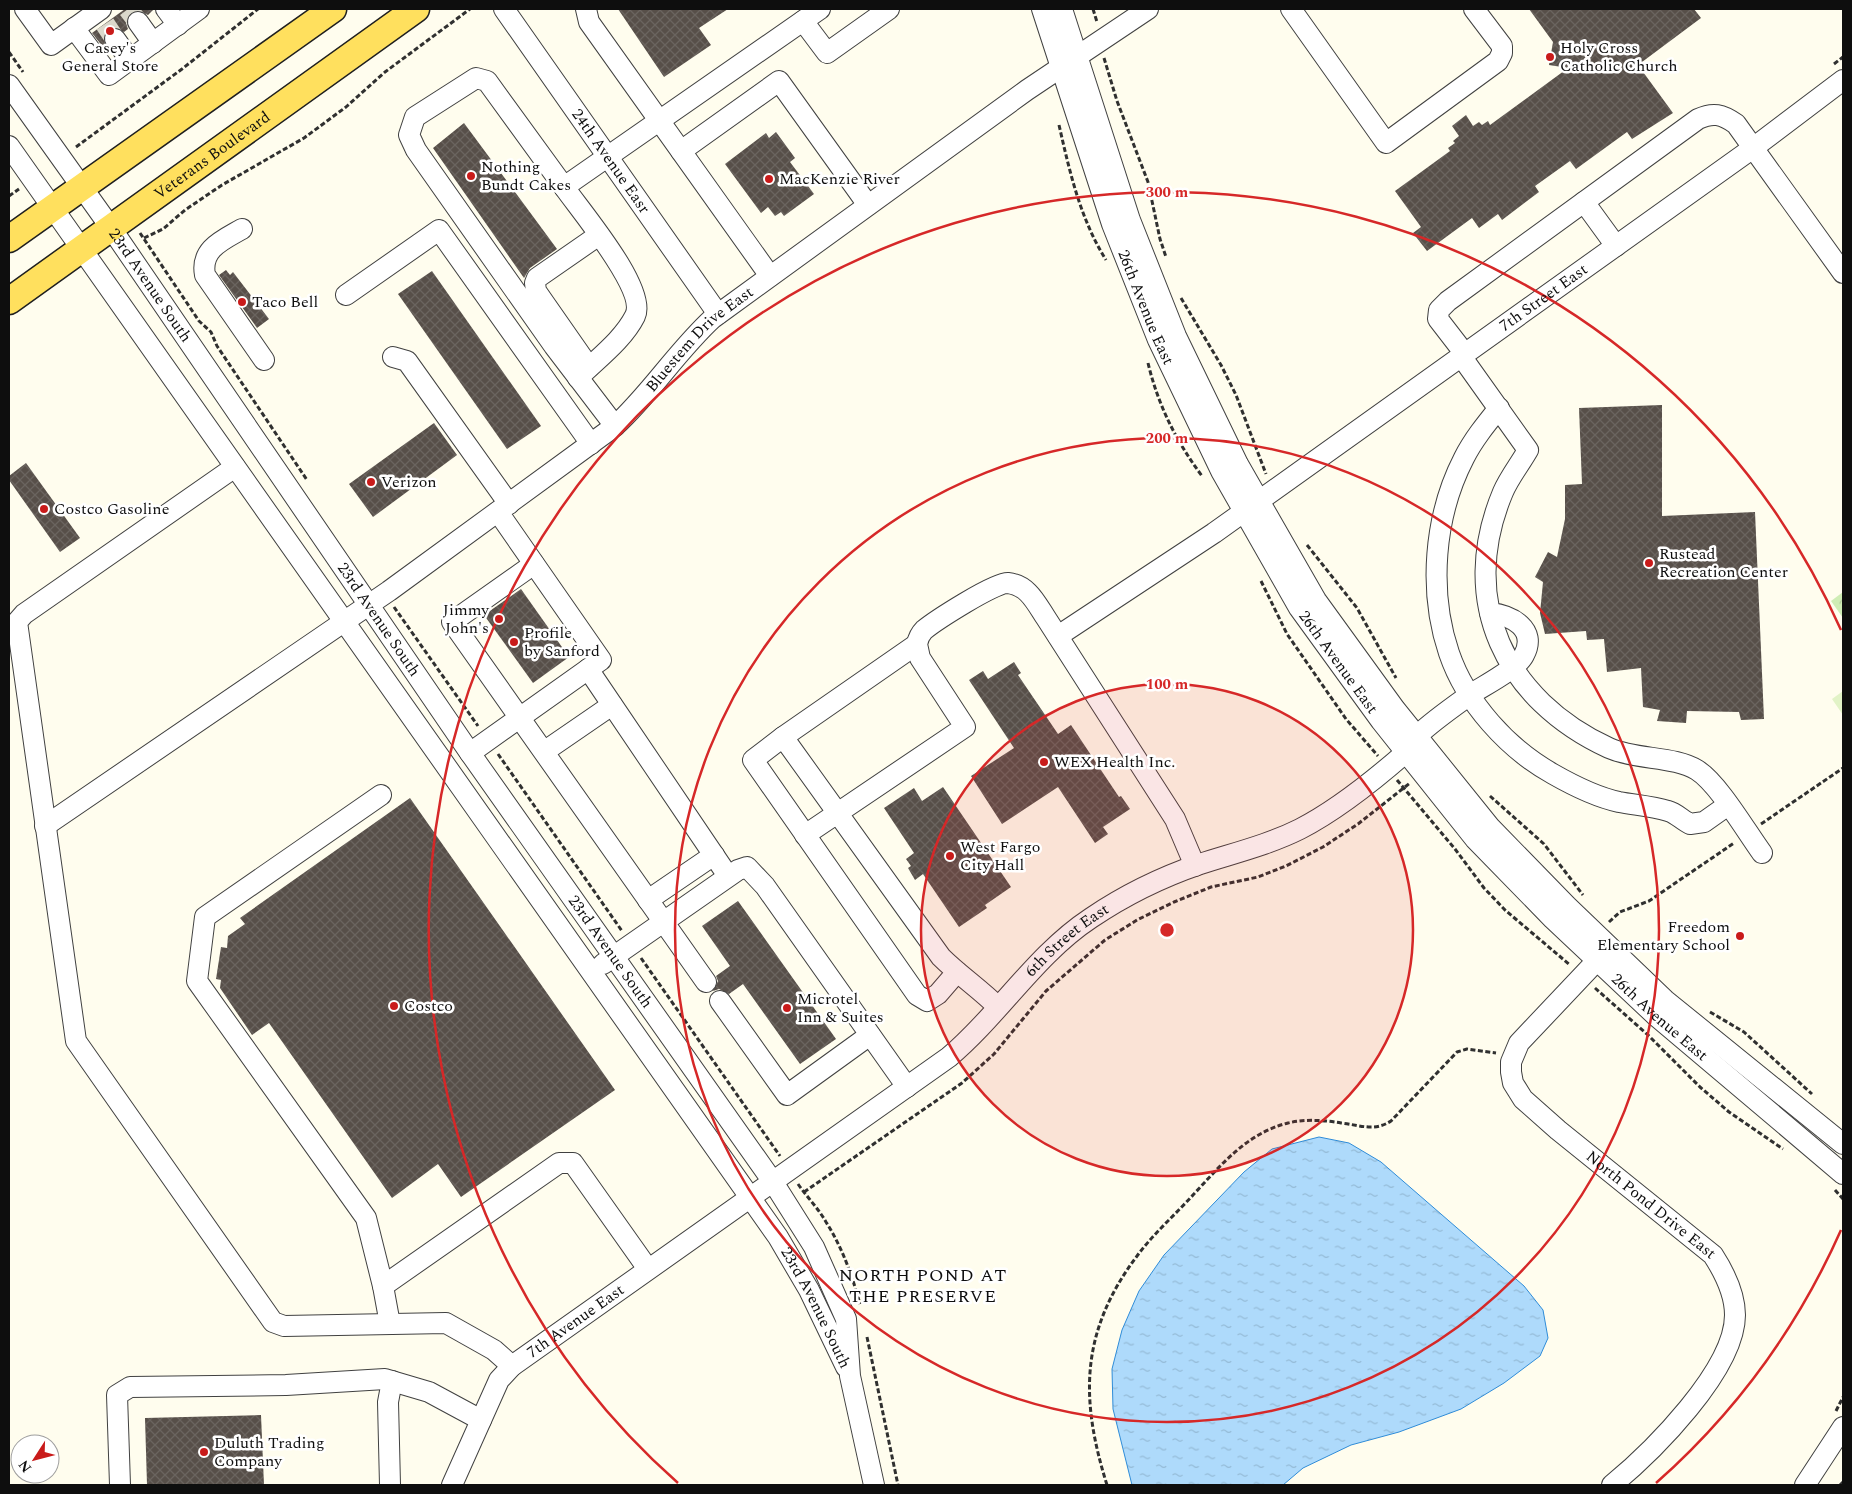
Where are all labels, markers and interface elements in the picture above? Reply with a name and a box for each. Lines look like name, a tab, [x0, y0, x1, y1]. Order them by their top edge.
marker: Casey's General Store	[104, 25, 116, 37]
place label: Casey's General Store	[61, 36, 159, 78]
place label: Holy Cross Catholic Church	[1560, 36, 1678, 78]
marker: Holy Cross Catholic Church	[1544, 51, 1556, 63]
street label: 24th Avenue Easr	[566, 104, 656, 219]
street label: Veterans Boulevard	[149, 105, 275, 205]
place label: Nothing Bundt Cakes	[481, 155, 571, 197]
place label: MacKenzie River	[779, 167, 900, 191]
marker: Nothing Bundt Cakes	[465, 170, 477, 182]
marker: MacKenzie River	[763, 173, 775, 185]
text: 300 m	[1146, 181, 1189, 204]
street label: 23rd Avenue South	[103, 223, 198, 347]
street label: 26th Avenue East	[1111, 246, 1180, 369]
street label: 7th Street East	[1494, 257, 1593, 337]
street label: Bluestem Drive East	[640, 280, 759, 398]
place label: Taco Bell	[252, 290, 318, 314]
marker: Taco Bell	[236, 296, 248, 308]
text: 200 m	[1146, 427, 1189, 450]
place label: Verizon	[381, 470, 437, 494]
marker: Verizon	[365, 476, 377, 488]
place label: Costco Gasoline	[54, 497, 169, 521]
marker: Costco Gasoline	[38, 503, 50, 515]
place label: Rustead Recreation Center	[1659, 542, 1788, 584]
marker: Rustead Recreation Center	[1643, 557, 1655, 569]
street label: 23rd Avenue South	[331, 558, 426, 682]
place label: Jimmy John's	[443, 598, 490, 640]
street label: 26th Avenue East	[1293, 606, 1384, 719]
marker: Jimmy John's	[493, 613, 505, 625]
place label: Profile by Sanford	[524, 621, 600, 663]
marker: Profile by Sanford	[508, 636, 520, 648]
text: 100 m	[1146, 673, 1189, 696]
place label: WEX Health Inc.	[1054, 750, 1175, 774]
marker: WEX Health Inc.	[1038, 756, 1050, 768]
place label: West Fargo City Hall	[960, 835, 1040, 877]
marker: West Fargo City Hall	[944, 850, 956, 862]
street label: 23rd Avenue South	[562, 890, 659, 1013]
street label: 6th Street East	[1019, 897, 1114, 982]
place label: Freedom Elementary School	[1597, 915, 1730, 957]
centre of rings	[1158, 921, 1176, 939]
marker: Freedom Elementary School	[1734, 930, 1746, 942]
street label: 26th Avenue East	[1606, 968, 1713, 1067]
place label: Microtel Inn & Suites	[797, 987, 884, 1029]
place label: Costco	[404, 994, 453, 1018]
marker: Costco	[388, 1000, 400, 1012]
marker: Microtel Inn & Suites	[781, 1002, 793, 1014]
street label: North Pond Drive East	[1581, 1145, 1722, 1265]
street label: 23rd Avenue South	[774, 1242, 857, 1372]
district label: NORTH POND AT THE PRESERVE	[839, 1262, 1007, 1310]
street label: 7th Avenue East	[522, 1278, 630, 1364]
place label: Duluth Trading Company	[214, 1431, 325, 1473]
north arrow	[10, 1434, 60, 1484]
marker: Duluth Trading Company	[198, 1446, 210, 1458]
text: N	[13, 1456, 37, 1477]

